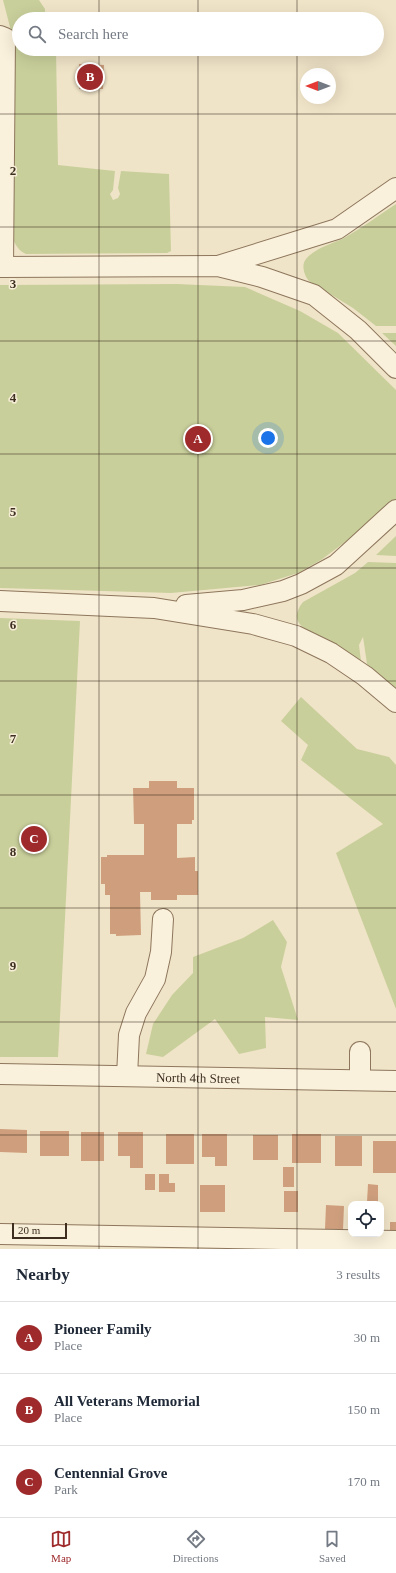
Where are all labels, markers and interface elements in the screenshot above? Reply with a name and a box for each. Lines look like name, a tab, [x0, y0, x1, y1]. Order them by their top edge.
search box	[12, 12, 384, 56]
icon: search	[26, 23, 48, 45]
text: Search here	[58, 26, 128, 42]
pin: B	[77, 62, 103, 92]
north arrow	[300, 68, 336, 104]
text: 2	[10, 163, 16, 178]
text: 3	[10, 276, 17, 291]
text: 4	[10, 390, 17, 405]
pin: A	[185, 424, 211, 454]
your location	[258, 428, 278, 448]
text: 5	[10, 504, 17, 519]
text: 6	[10, 617, 17, 632]
text: 7	[10, 731, 17, 746]
pin: C	[21, 824, 47, 854]
text: 8	[10, 844, 17, 859]
text: 9	[10, 958, 17, 973]
street label: North 4th Street	[156, 1070, 240, 1086]
map controls	[348, 1201, 384, 1237]
button: locate	[348, 1201, 384, 1237]
scale bar	[12, 1221, 67, 1240]
text: 20 m	[18, 1224, 40, 1236]
text: Nearby	[16, 1265, 70, 1284]
text: 3 results	[336, 1267, 380, 1282]
text: Pioneer Family	[54, 1321, 152, 1337]
text: A	[24, 1330, 34, 1345]
text: 30 m	[354, 1330, 380, 1345]
text: Place	[54, 1338, 82, 1353]
text: All Veterans Memorial	[54, 1393, 200, 1409]
text: B	[25, 1402, 33, 1417]
text: 150 m	[347, 1402, 380, 1417]
text: Place	[54, 1410, 82, 1425]
text: Centennial Grove	[54, 1465, 167, 1481]
text: C	[24, 1474, 34, 1489]
text: 170 m	[347, 1474, 380, 1489]
text: Park	[54, 1482, 78, 1497]
tab: Map	[50, 1528, 72, 1564]
tab: Directions	[173, 1528, 218, 1564]
tab: Saved	[319, 1528, 346, 1564]

